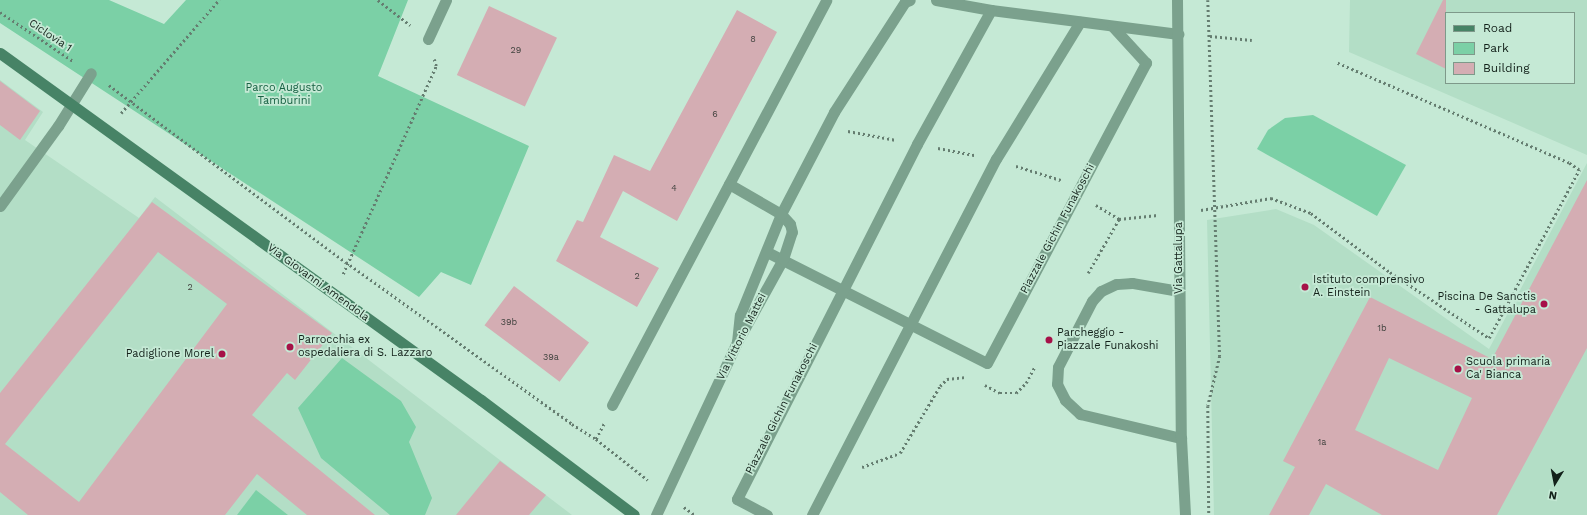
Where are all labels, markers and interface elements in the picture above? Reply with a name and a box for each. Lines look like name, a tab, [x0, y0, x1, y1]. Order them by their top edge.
legend	[1445, 12, 1575, 84]
street label: Ciclovia 1	[26, 17, 74, 55]
text: Road	[1483, 21, 1512, 35]
house number: 8	[750, 34, 756, 44]
text: Park	[1483, 41, 1509, 55]
house number: 29	[511, 45, 521, 55]
text: Building	[1483, 61, 1530, 75]
park label: Parco Augusto Tamburini	[245, 82, 323, 108]
house number: 6	[712, 109, 718, 119]
street label: Piazzale Gichin Funakoschi	[1018, 162, 1098, 296]
house number: 4	[671, 183, 677, 193]
street label: Via Gattalupa	[1172, 222, 1186, 294]
street label: Via Giovanni Amendola	[264, 241, 372, 325]
house number: 2	[634, 271, 640, 281]
place label: Istituto comprensivo A. Einstein	[1313, 274, 1424, 300]
house number: 2	[187, 282, 193, 292]
marker: Istituto comprensivo A. Einstein	[1300, 282, 1310, 292]
street label: Via Vittorio Mattei	[714, 291, 770, 383]
place label: Piscina De Sanctis - Gattalupa	[1437, 291, 1536, 317]
marker: Piscina De Sanctis - Gattalupa	[1539, 299, 1549, 309]
house number: 39b	[501, 317, 517, 327]
house number: 1b	[1377, 323, 1387, 333]
place label: Parcheggio - Piazzale Funakoshi	[1057, 327, 1159, 353]
place label: Parrocchia ex ospedaliera di S. Lazzaro	[298, 334, 433, 360]
marker: Parcheggio - Piazzale Funakoshi	[1044, 335, 1054, 345]
street label: Piazzale Gichin Funakoschi	[743, 341, 821, 477]
marker: Parrocchia ex ospedaliera di S. Lazzaro	[285, 342, 295, 352]
place label: Padiglione Morel	[126, 347, 214, 361]
marker: Padiglione Morel	[217, 349, 227, 359]
house number: 39a	[543, 352, 559, 362]
place label: Scuola primaria Ca' Bianca	[1466, 356, 1551, 382]
marker: Scuola primaria Ca' Bianca	[1453, 364, 1463, 374]
house number: 1a	[1318, 437, 1326, 447]
north arrow	[1535, 463, 1575, 503]
text: N	[1548, 488, 1558, 502]

